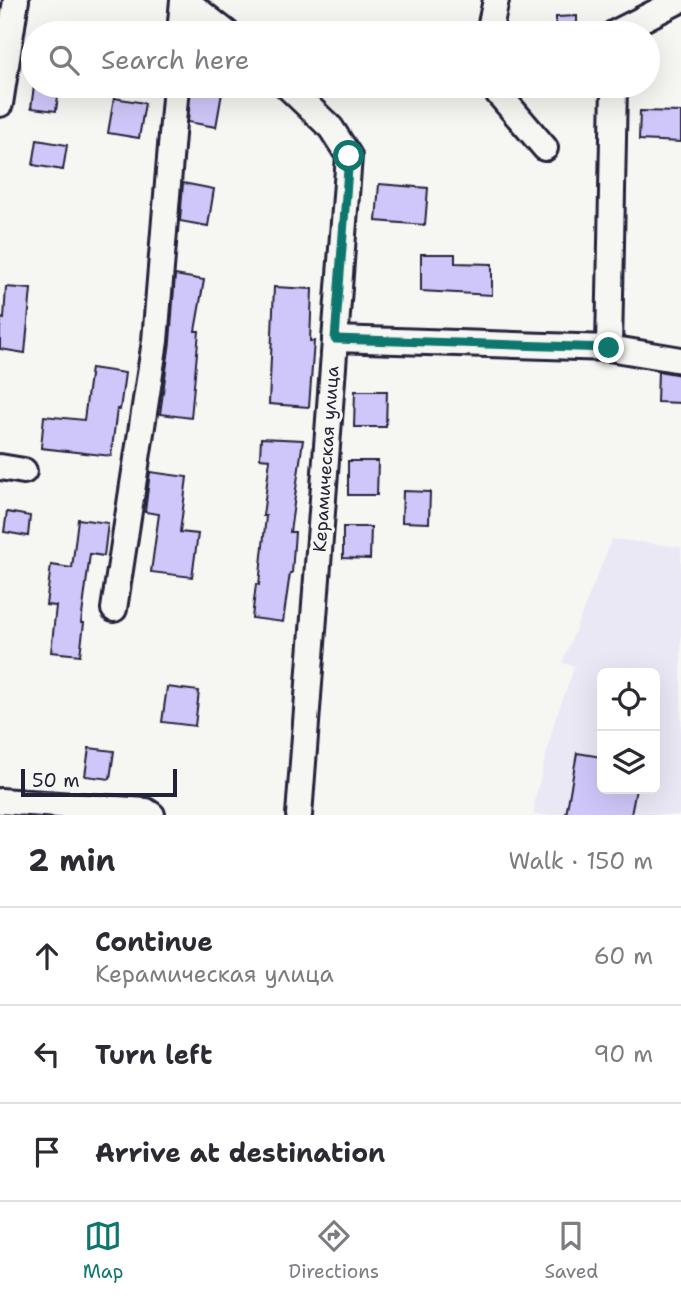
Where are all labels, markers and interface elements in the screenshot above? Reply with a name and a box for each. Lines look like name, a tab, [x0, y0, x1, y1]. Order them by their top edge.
search box	[21, 21, 660, 98]
icon: search	[45, 41, 83, 79]
text: Search here	[101, 42, 250, 77]
route start	[333, 140, 364, 171]
route end	[593, 332, 624, 363]
street label: Керамическая улица	[308, 365, 344, 553]
map controls	[597, 668, 660, 794]
button: locate	[597, 668, 660, 731]
button: layers	[597, 731, 660, 794]
scale bar	[21, 766, 177, 798]
text: 50 m	[32, 768, 80, 793]
text: 2 min	[28, 840, 115, 881]
text: Walk · 150 m	[508, 846, 653, 876]
text: Continue	[95, 924, 213, 959]
icon: ahead	[28, 937, 66, 975]
text: 60 m	[594, 941, 653, 971]
text: Керамическая улица	[95, 959, 334, 989]
icon: left	[28, 1035, 66, 1073]
text: Turn left	[95, 1037, 212, 1072]
text: 90 m	[593, 1039, 653, 1069]
icon: arrive	[28, 1133, 66, 1171]
text: Arrive at destination	[95, 1135, 385, 1170]
tab: Map	[83, 1217, 123, 1284]
tab: Directions	[289, 1217, 379, 1284]
tab: Saved	[544, 1217, 598, 1284]

